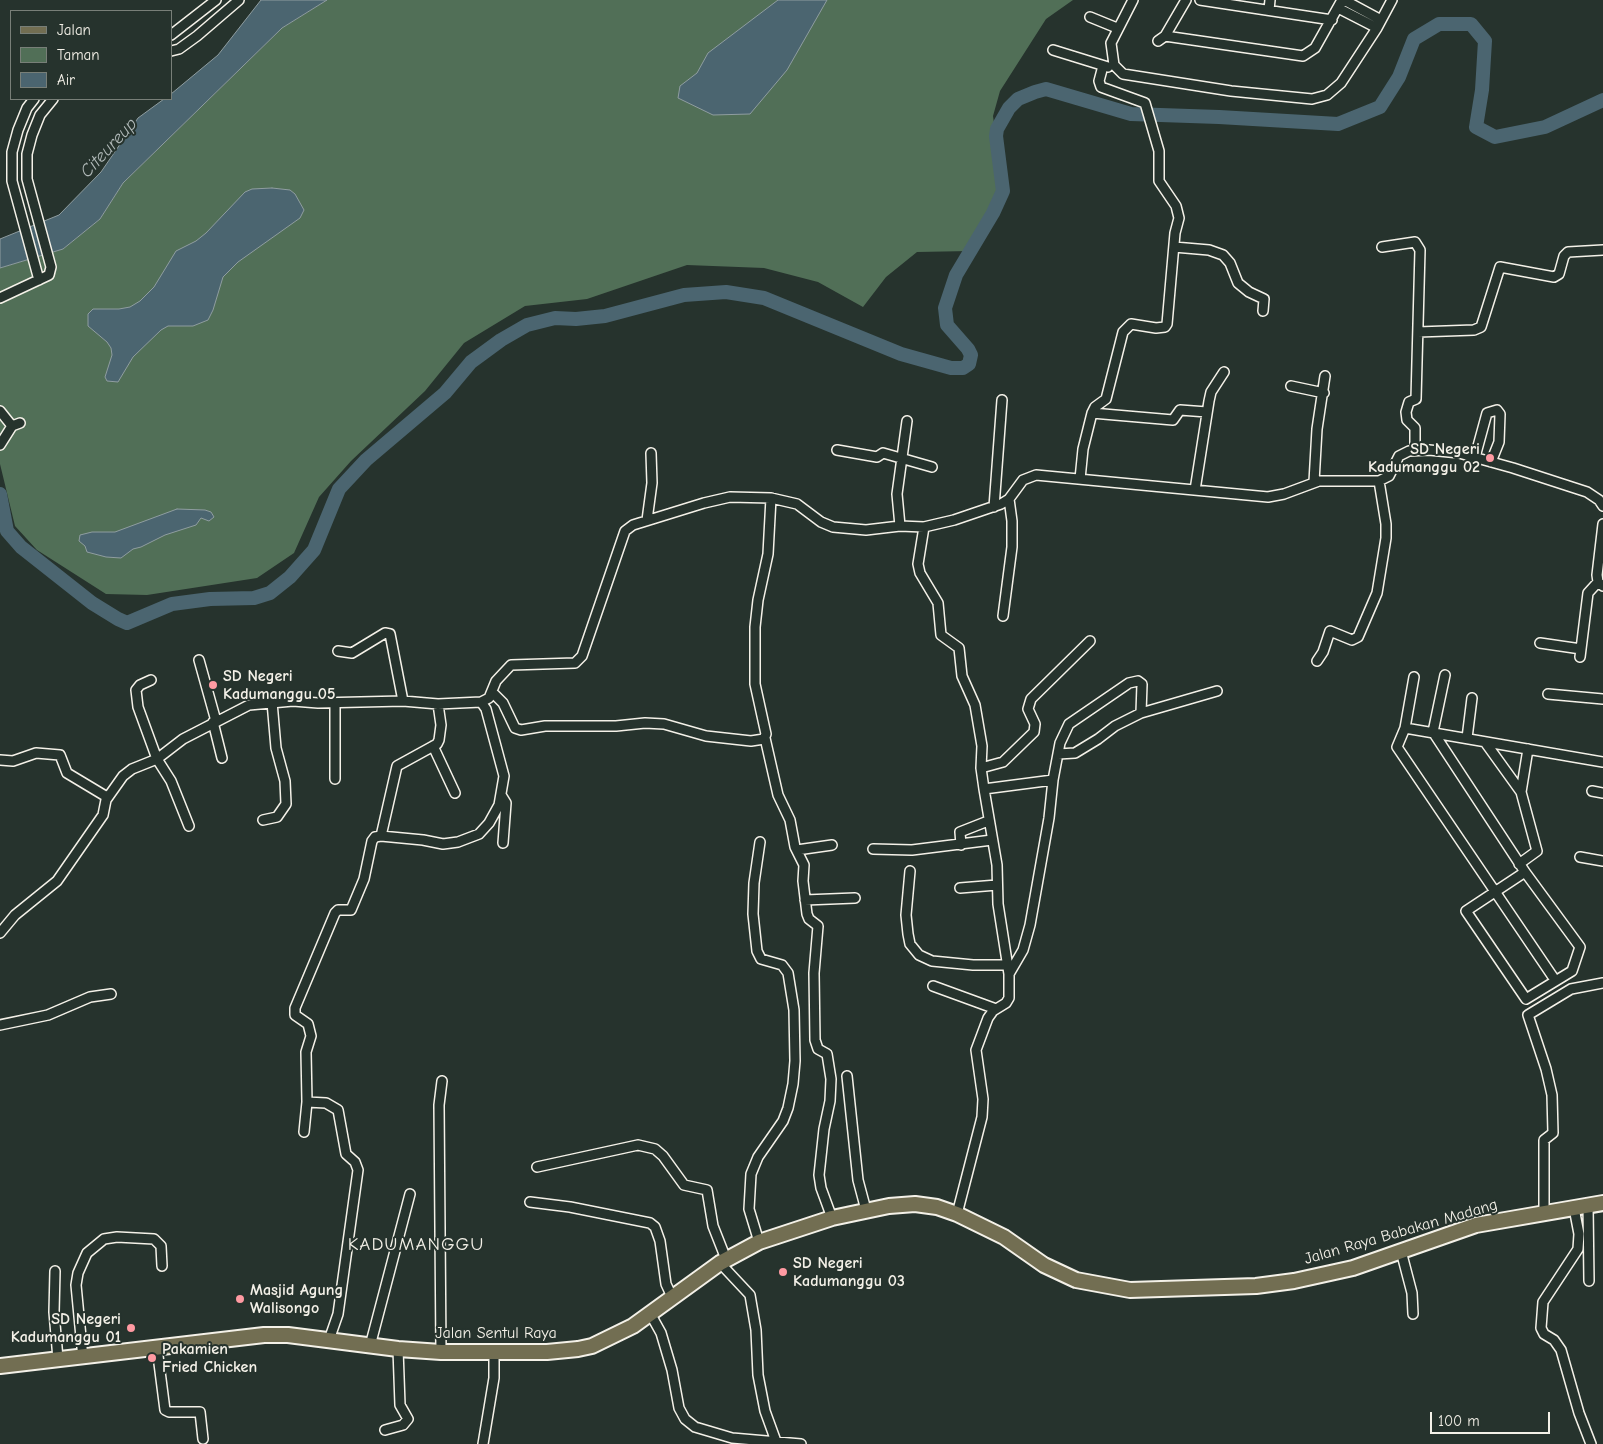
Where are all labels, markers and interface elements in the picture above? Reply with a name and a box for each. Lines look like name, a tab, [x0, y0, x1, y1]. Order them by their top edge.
legend	[10, 10, 172, 100]
text: Jalan	[57, 21, 91, 39]
text: Taman	[57, 46, 100, 64]
text: Air	[57, 71, 75, 89]
water label: Citeureup	[76, 114, 142, 182]
place label: SD Negeri Kadumanggu 02	[1368, 439, 1480, 477]
marker: SD Negeri Kadumanggu 02	[1484, 452, 1496, 464]
place label: SD Negeri Kadumanggu 05	[223, 666, 335, 704]
marker: SD Negeri Kadumanggu 05	[207, 679, 219, 691]
street label: Jalan Raya Babakan Madang	[1302, 1195, 1500, 1269]
district label: KADUMANGGU	[346, 1234, 486, 1256]
place label: SD Negeri Kadumanggu 03	[793, 1253, 905, 1291]
marker: SD Negeri Kadumanggu 03	[777, 1266, 789, 1278]
place label: Masjid Agung Walisongo	[250, 1280, 343, 1318]
marker: Masjid Agung Walisongo	[234, 1293, 246, 1305]
place label: SD Negeri Kadumanggu 01	[11, 1309, 121, 1347]
marker: SD Negeri Kadumanggu 01	[125, 1322, 137, 1334]
street label: Jalan Sentul Raya	[435, 1323, 557, 1343]
place label: Pakamien Fried Chicken	[162, 1339, 257, 1377]
marker: Pakamien Fried Chicken	[146, 1352, 158, 1364]
scale bar	[1433, 1402, 1553, 1434]
text: 100 m	[1438, 1412, 1480, 1430]

